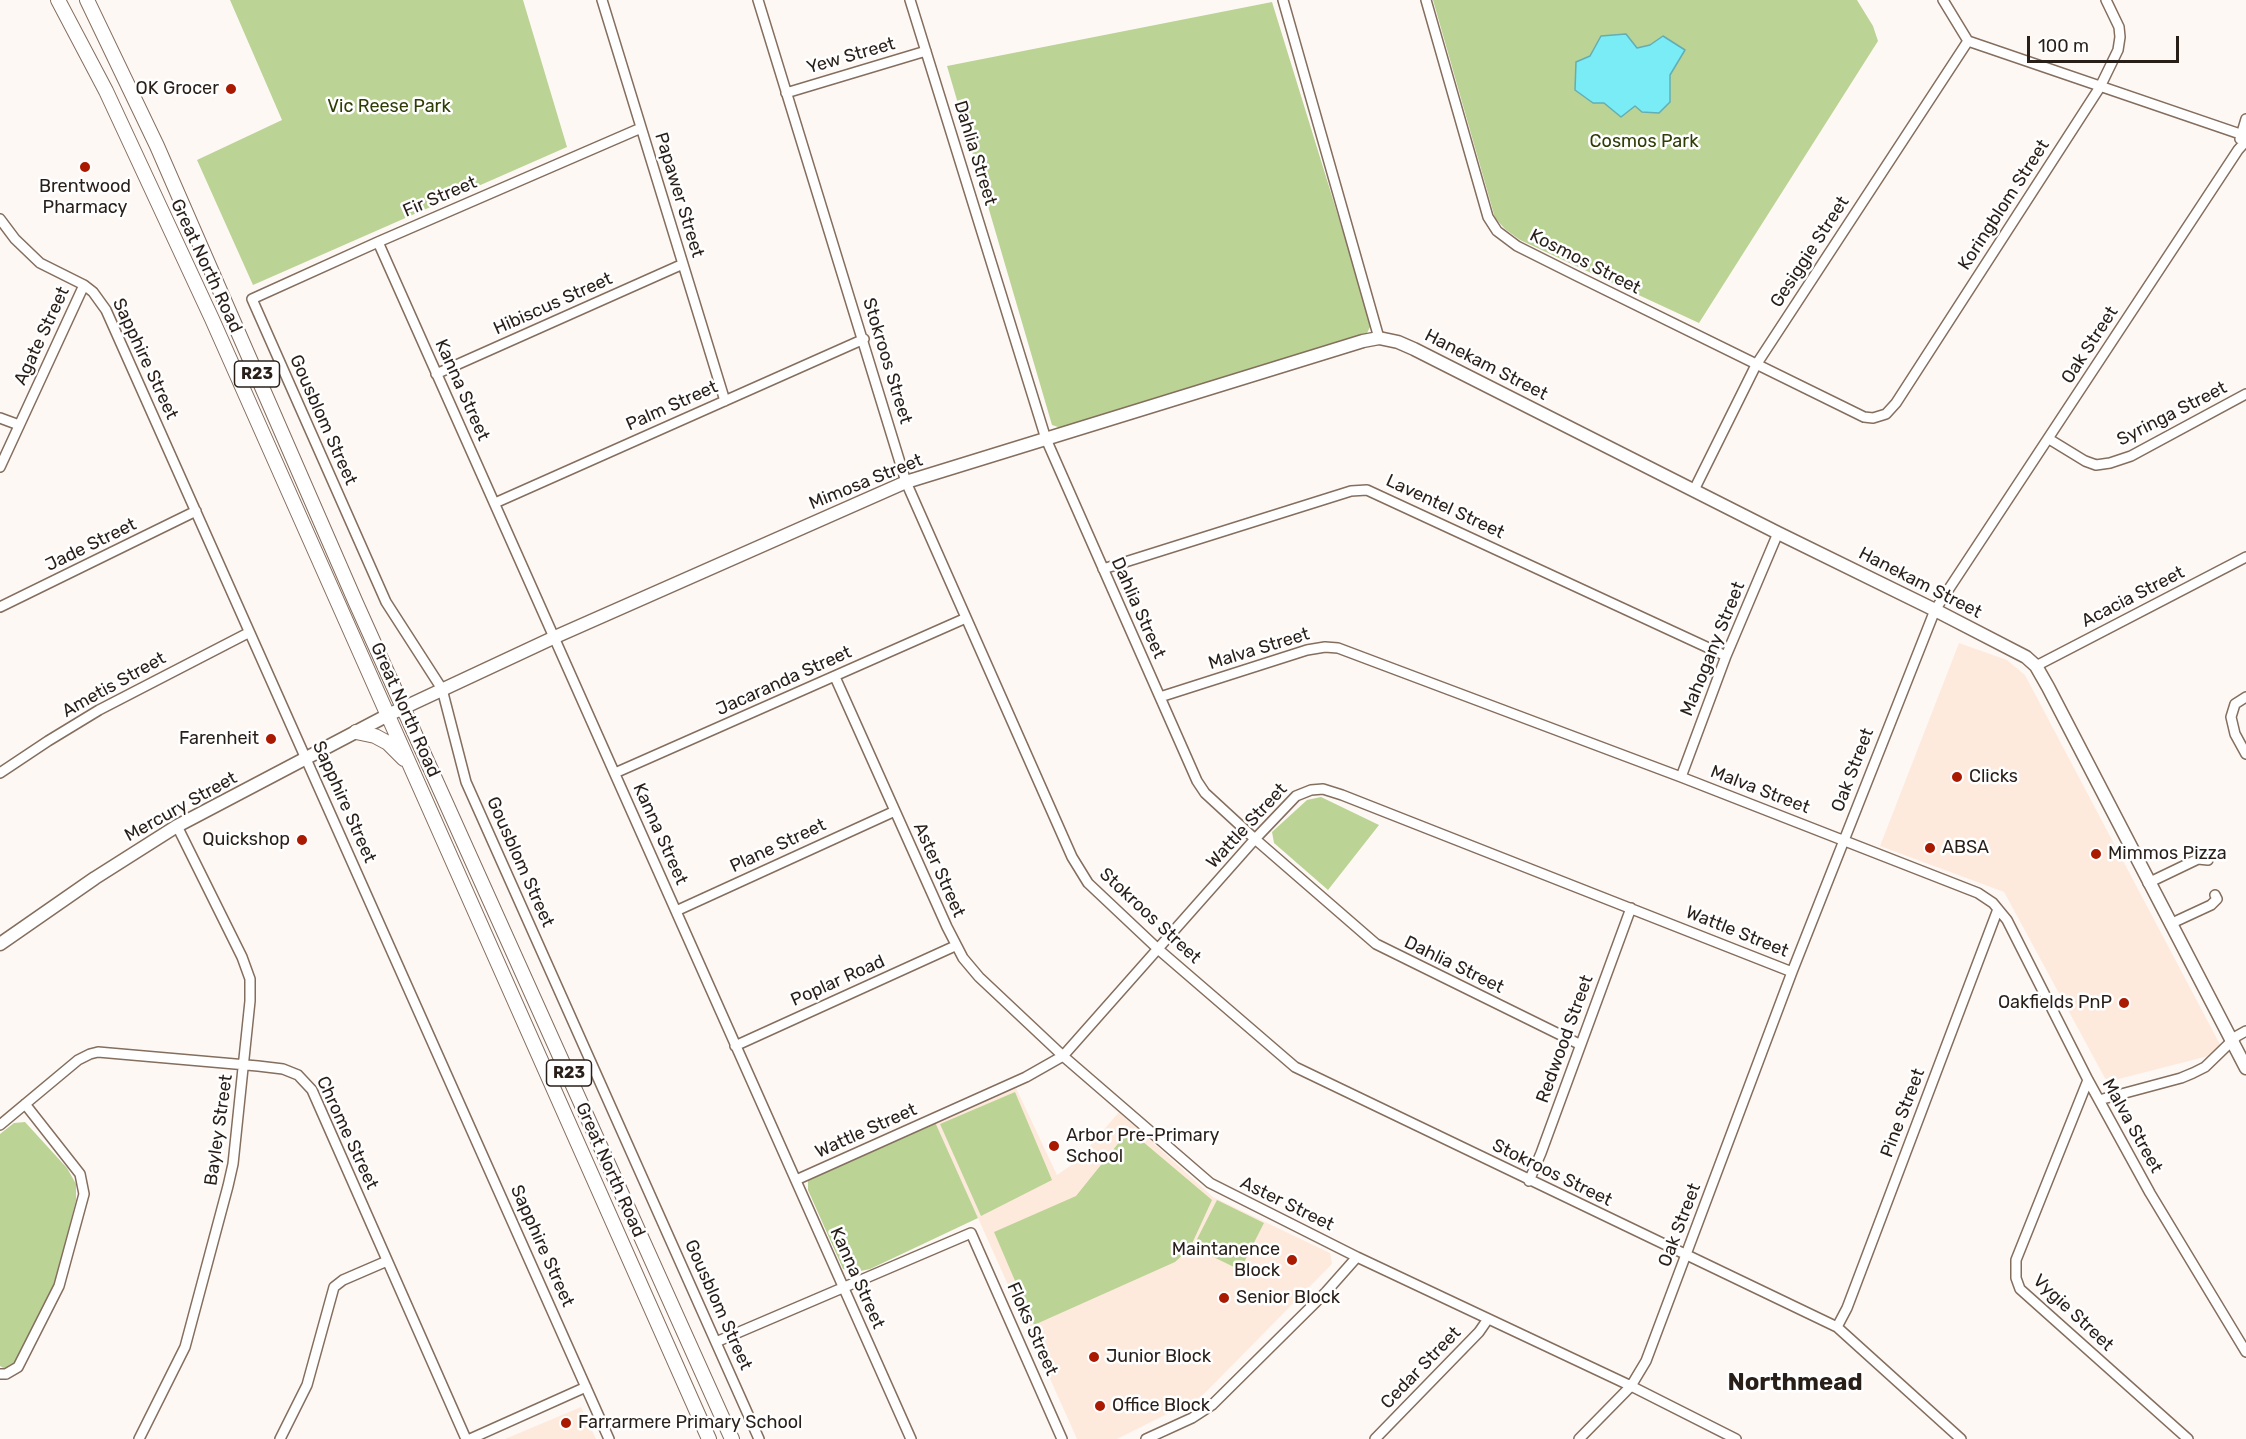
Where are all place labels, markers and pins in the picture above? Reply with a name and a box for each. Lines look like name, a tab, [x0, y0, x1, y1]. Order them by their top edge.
place label: OK Grocer	[135, 78, 219, 100]
marker: OK Grocer	[224, 82, 238, 96]
marker: Brentwood Pharmacy	[78, 160, 92, 174]
place label: Brentwood Pharmacy	[39, 176, 131, 219]
place label: Farenheit	[179, 728, 259, 750]
marker: Farenheit	[264, 732, 278, 746]
place label: Clicks	[1969, 766, 2018, 788]
marker: Clicks	[1950, 770, 1964, 784]
place label: Quickshop	[202, 829, 290, 851]
marker: Quickshop	[295, 833, 309, 847]
place label: ABSA	[1942, 837, 1989, 859]
marker: ABSA	[1923, 841, 1937, 855]
place label: Mimmos Pizza	[2108, 843, 2227, 865]
marker: Mimmos Pizza	[2089, 847, 2103, 861]
place label: Oakfields PnP	[1998, 992, 2112, 1014]
marker: Oakfields PnP	[2117, 996, 2131, 1010]
place label: Arbor Pre-Primary School	[1066, 1125, 1220, 1168]
marker: Arbor Pre-Primary School	[1047, 1139, 1061, 1153]
place label: Maintanence Block	[1172, 1239, 1280, 1282]
marker: Maintanence Block	[1285, 1253, 1299, 1267]
place label: Senior Block	[1236, 1287, 1340, 1309]
marker: Senior Block	[1217, 1291, 1231, 1305]
place label: Junior Block	[1106, 1346, 1211, 1368]
marker: Junior Block	[1087, 1350, 1101, 1364]
place label: Office Block	[1112, 1395, 1210, 1417]
marker: Office Block	[1093, 1399, 1107, 1413]
place label: Farrarmere Primary School	[578, 1412, 802, 1434]
marker: Farrarmere Primary School	[559, 1416, 573, 1430]

